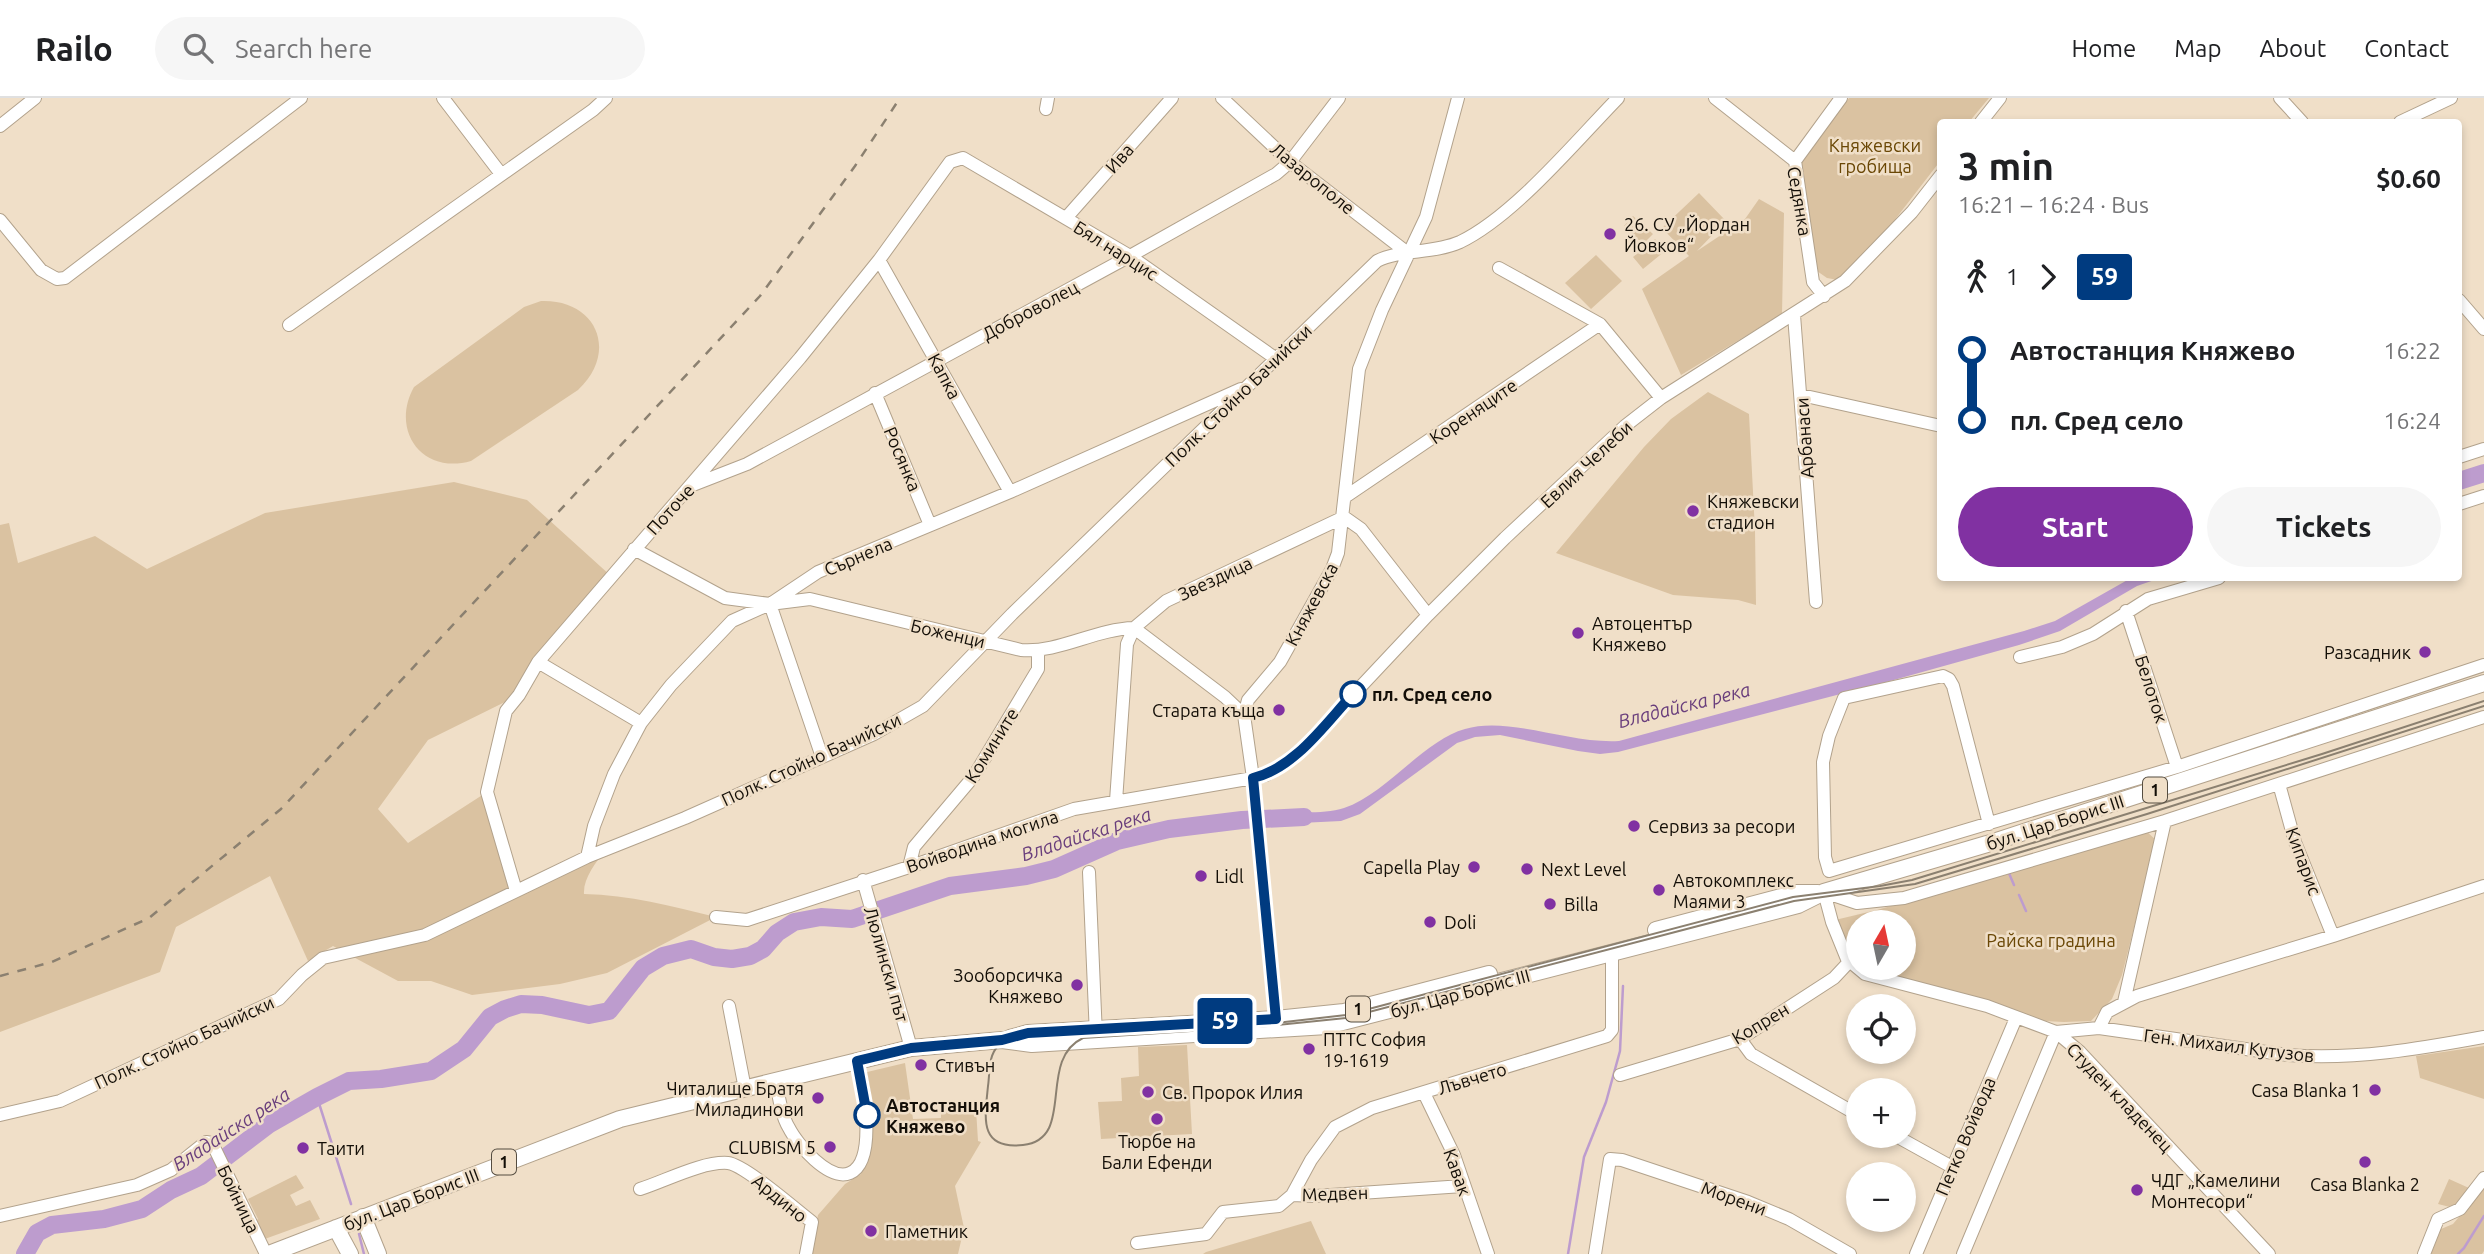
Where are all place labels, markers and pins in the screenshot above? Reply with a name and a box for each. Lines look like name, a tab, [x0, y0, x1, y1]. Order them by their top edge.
place label: 26. СУ „Йордан Йовков“	[1624, 214, 1750, 255]
marker: 26. СУ „Йордан Йовков“	[1602, 226, 1618, 242]
place label: Княжевски стадион	[1707, 491, 1799, 532]
marker: Княжевски стадион	[1685, 503, 1701, 519]
place label: Автоцентър Княжево	[1592, 613, 1693, 654]
marker: Автоцентър Княжево	[1570, 625, 1586, 641]
place label: Разсадник	[2324, 642, 2411, 662]
marker: Разсадник	[2417, 644, 2433, 660]
marker: пл. Сред село	[1340, 681, 1366, 707]
place label: пл. Сред село	[1372, 684, 1492, 704]
place label: Старата къща	[1152, 700, 1265, 720]
marker: Старата къща	[1271, 702, 1287, 718]
place label: Сервиз за ресори	[1648, 816, 1795, 836]
marker: Сервиз за ресори	[1626, 818, 1642, 834]
place label: Capella Play	[1363, 857, 1460, 877]
marker: Capella Play	[1466, 859, 1482, 875]
place label: Next Level	[1541, 859, 1627, 879]
marker: Next Level	[1519, 861, 1535, 877]
place label: Lidl	[1215, 866, 1244, 886]
marker: Lidl	[1193, 868, 1209, 884]
place label: Автокомплекс Маями 3	[1673, 870, 1794, 911]
marker: Автокомплекс Маями 3	[1651, 882, 1667, 898]
place label: Billa	[1564, 894, 1599, 914]
marker: Billa	[1542, 896, 1558, 912]
place label: Doli	[1444, 912, 1476, 932]
marker: Doli	[1422, 914, 1438, 930]
place label: Зооборсичка Княжево	[953, 965, 1063, 1006]
marker: Зооборсичка Княжево	[1069, 977, 1085, 993]
place label: ПТТС София 19-1619	[1323, 1029, 1426, 1070]
marker: ПТТС София 19-1619	[1301, 1041, 1317, 1057]
place label: Стивън	[935, 1055, 995, 1075]
marker: Стивън	[913, 1057, 929, 1073]
place label: Читалище Братя Миладинови	[666, 1078, 804, 1119]
place label: Casa Blanka 1	[2251, 1080, 2361, 1100]
place label: Св. Пророк Илия	[1162, 1082, 1303, 1102]
marker: Casa Blanka 1	[2367, 1082, 2383, 1098]
marker: Св. Пророк Илия	[1140, 1084, 1156, 1100]
marker: Читалище Братя Миладинови	[810, 1090, 826, 1106]
place label: Автостанция Княжево	[886, 1095, 1000, 1136]
marker: Автостанция Княжево	[854, 1102, 880, 1128]
marker: Тюрбе на Бали Ефенди	[1149, 1111, 1165, 1127]
place label: Тюрбе на Бали Ефенди	[1102, 1131, 1212, 1172]
place label: CLUBISM 5	[728, 1137, 816, 1157]
place label: Таити	[317, 1138, 365, 1158]
marker: CLUBISM 5	[822, 1139, 838, 1155]
marker: Таити	[295, 1140, 311, 1156]
marker: Casa Blanka 2	[2357, 1154, 2373, 1170]
place label: ЧДГ „Камелини Монтесори“	[2151, 1170, 2280, 1211]
place label: Casa Blanka 2	[2310, 1174, 2420, 1194]
marker: ЧДГ „Камелини Монтесори“	[2129, 1182, 2145, 1198]
place label: Паметник	[885, 1221, 968, 1241]
marker: Паметник	[863, 1223, 879, 1239]

